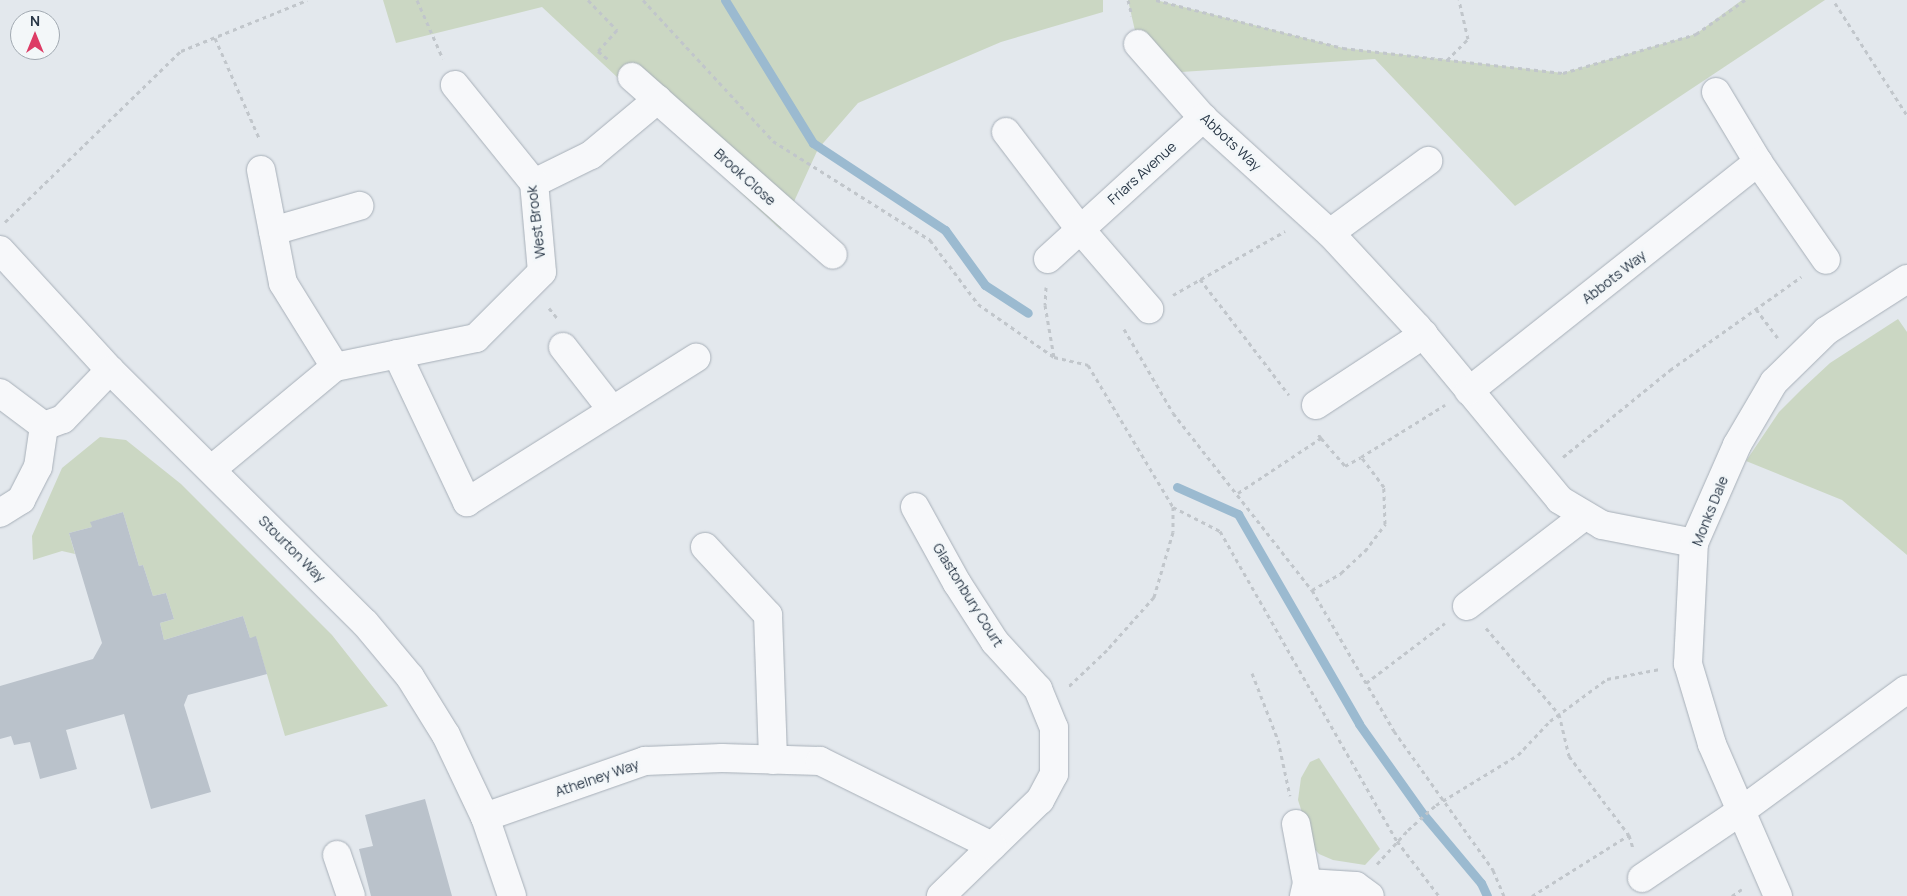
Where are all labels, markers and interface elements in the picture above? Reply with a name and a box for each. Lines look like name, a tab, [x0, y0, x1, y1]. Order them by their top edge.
north arrow	[10, 10, 60, 60]
text: N	[30, 11, 40, 30]
street label: Abbots Way	[1197, 110, 1265, 174]
street label: Friars Avenue	[1104, 138, 1180, 208]
street label: Brook Close	[711, 145, 779, 209]
street label: West Brook	[523, 185, 549, 259]
street label: Abbots Way	[1579, 247, 1649, 307]
street label: Monks Dale	[1688, 474, 1732, 548]
street label: Stourton Way	[255, 512, 329, 586]
street label: Glastonbury Court	[929, 540, 1007, 650]
street label: Athelney Way	[553, 756, 641, 800]

